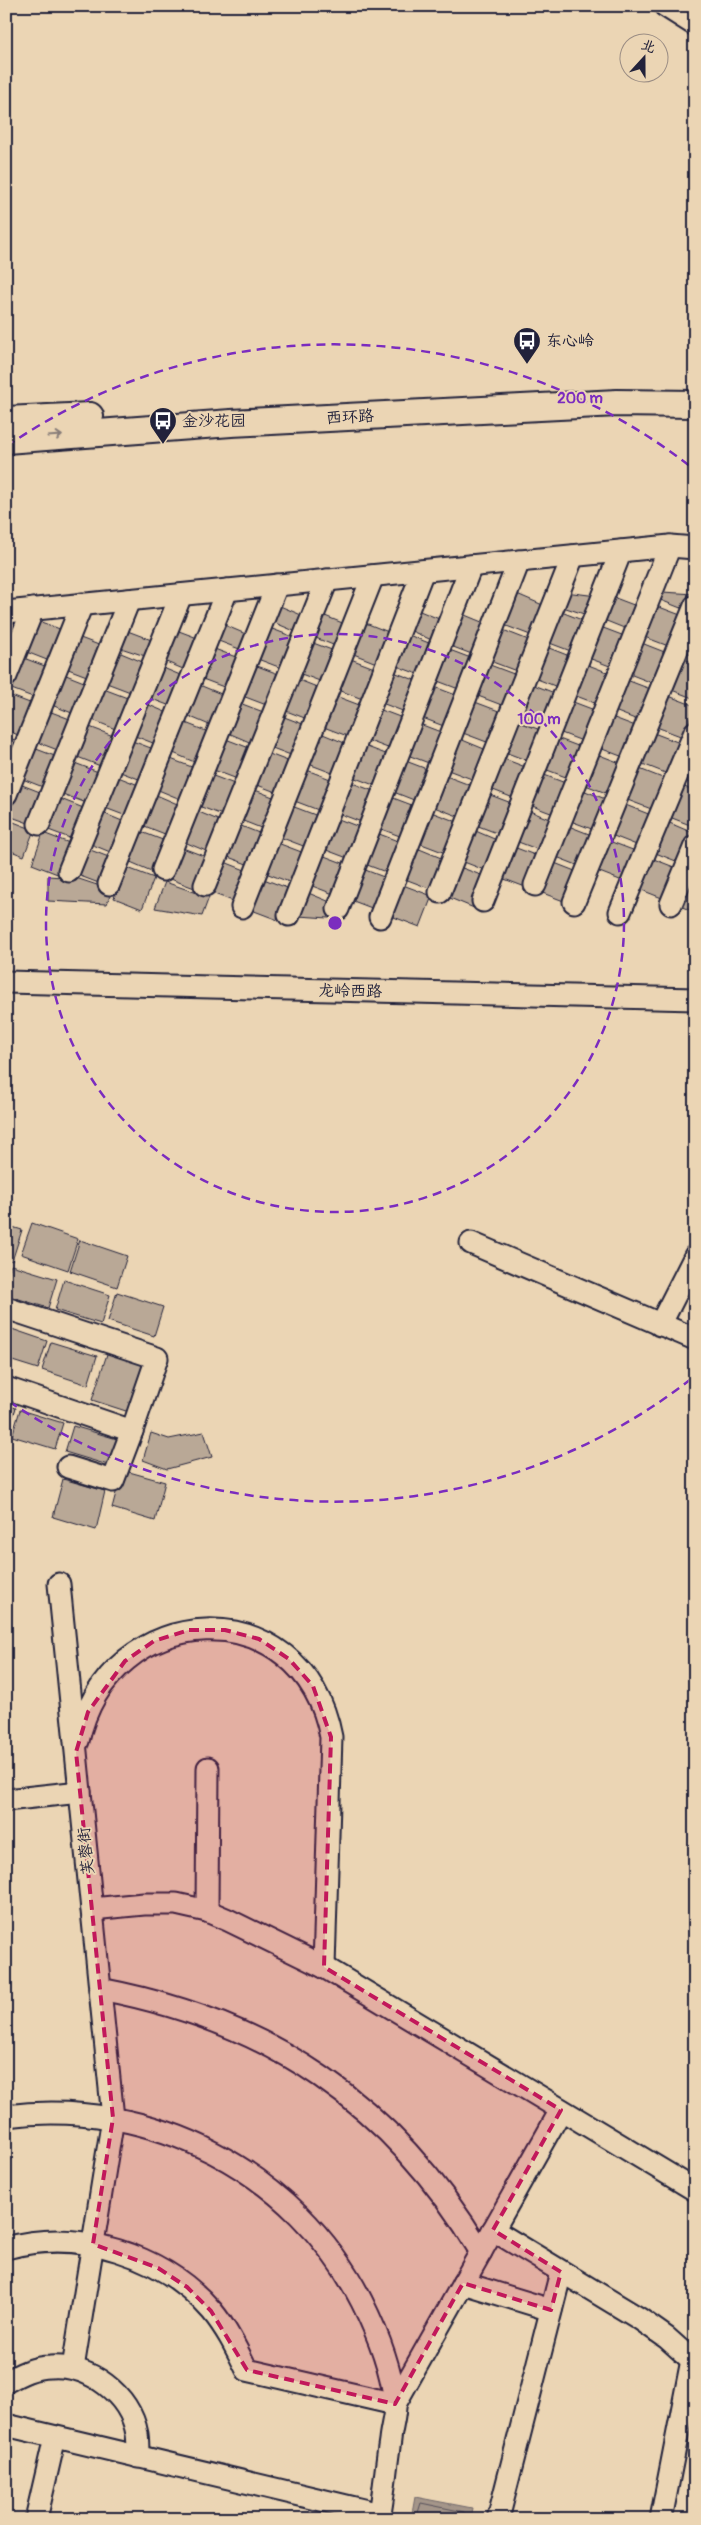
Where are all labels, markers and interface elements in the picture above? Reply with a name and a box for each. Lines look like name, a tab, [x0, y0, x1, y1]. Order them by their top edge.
north arrow	[618, 32, 668, 82]
text: 北	[639, 36, 658, 57]
bus stop icon: 东心岭	[512, 326, 542, 365]
place label: 东心岭	[546, 331, 594, 351]
text: 200 m	[557, 389, 603, 408]
bus stop icon: 金沙花园	[148, 406, 178, 445]
street label: 西环路	[326, 406, 374, 428]
place label: 金沙花园	[182, 411, 246, 431]
one-way arrow	[47, 431, 63, 441]
text: 100 m	[518, 710, 560, 729]
centre of rings	[326, 914, 344, 932]
street label: 龙岭西路	[318, 980, 382, 1002]
street label: 芙蓉街	[74, 1826, 98, 1876]

